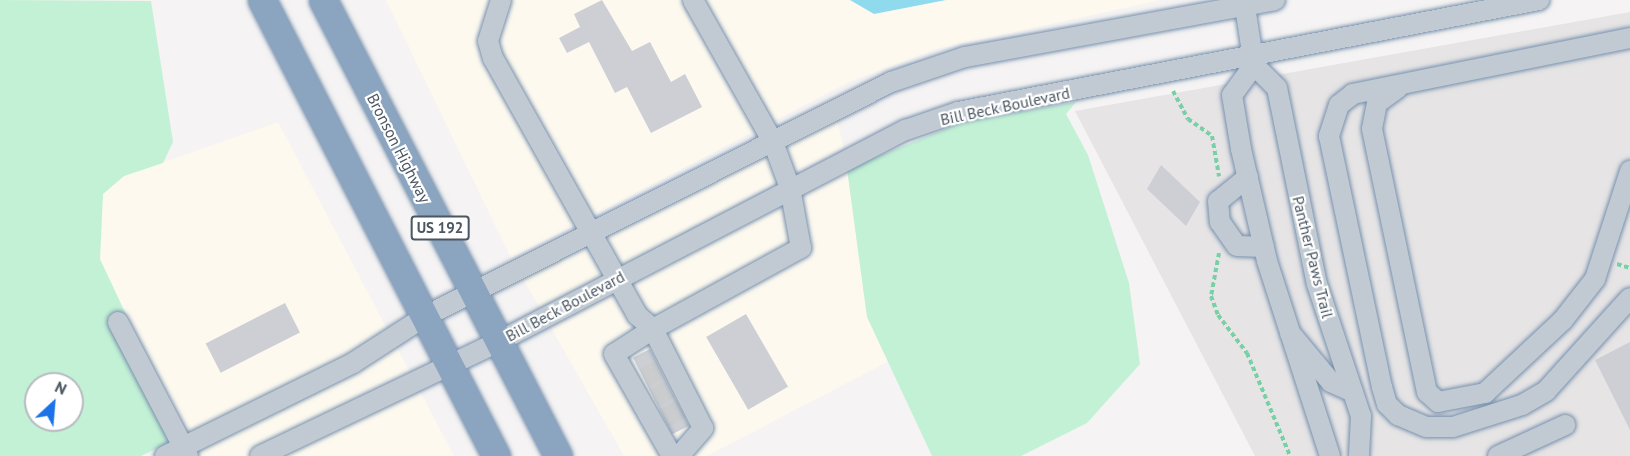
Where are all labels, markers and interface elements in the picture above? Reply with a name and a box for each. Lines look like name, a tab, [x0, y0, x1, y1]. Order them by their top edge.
street label: Bill Beck Boulevard	[938, 83, 1072, 129]
street label: Bronson Highway	[363, 90, 435, 206]
street label: Panther Paws Trail	[1288, 194, 1338, 320]
road number: US 192	[410, 216, 470, 240]
street label: Bill Beck Boulevard	[502, 266, 628, 346]
north arrow	[24, 372, 84, 432]
text: N	[52, 376, 70, 399]

